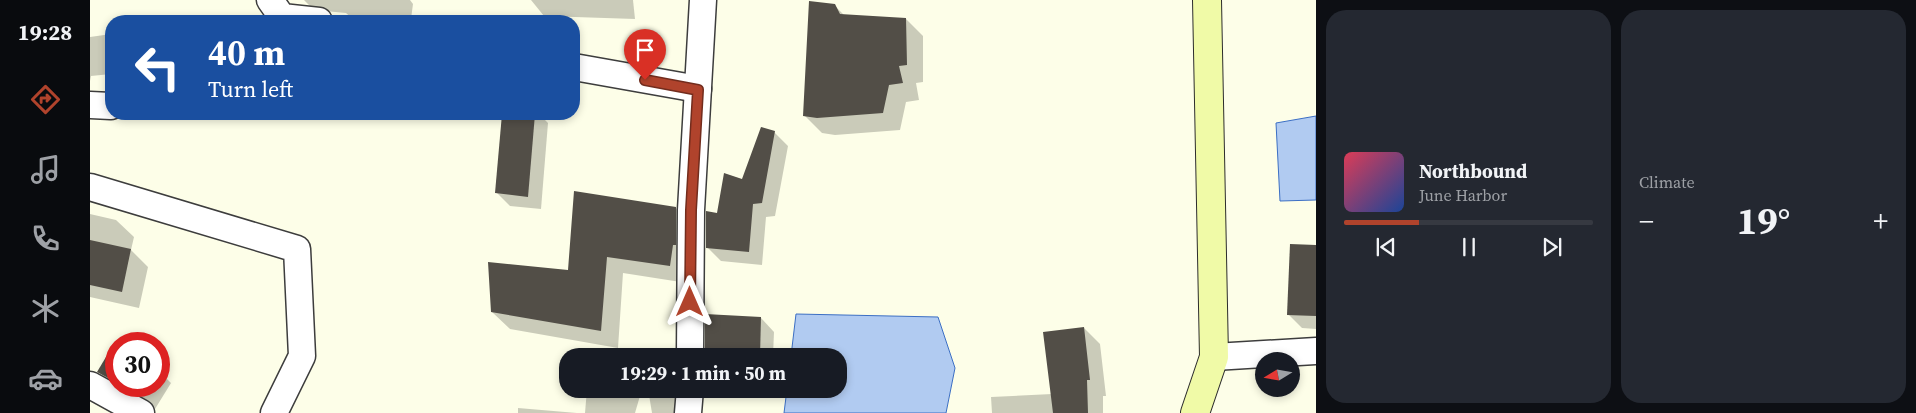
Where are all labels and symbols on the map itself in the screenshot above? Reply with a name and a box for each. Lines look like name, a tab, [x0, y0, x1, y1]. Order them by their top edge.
pin	[624, 29, 666, 80]
position arrow	[663, 275, 715, 327]
speed limit sign: 30	[105, 332, 170, 397]
north arrow	[1255, 352, 1300, 398]

